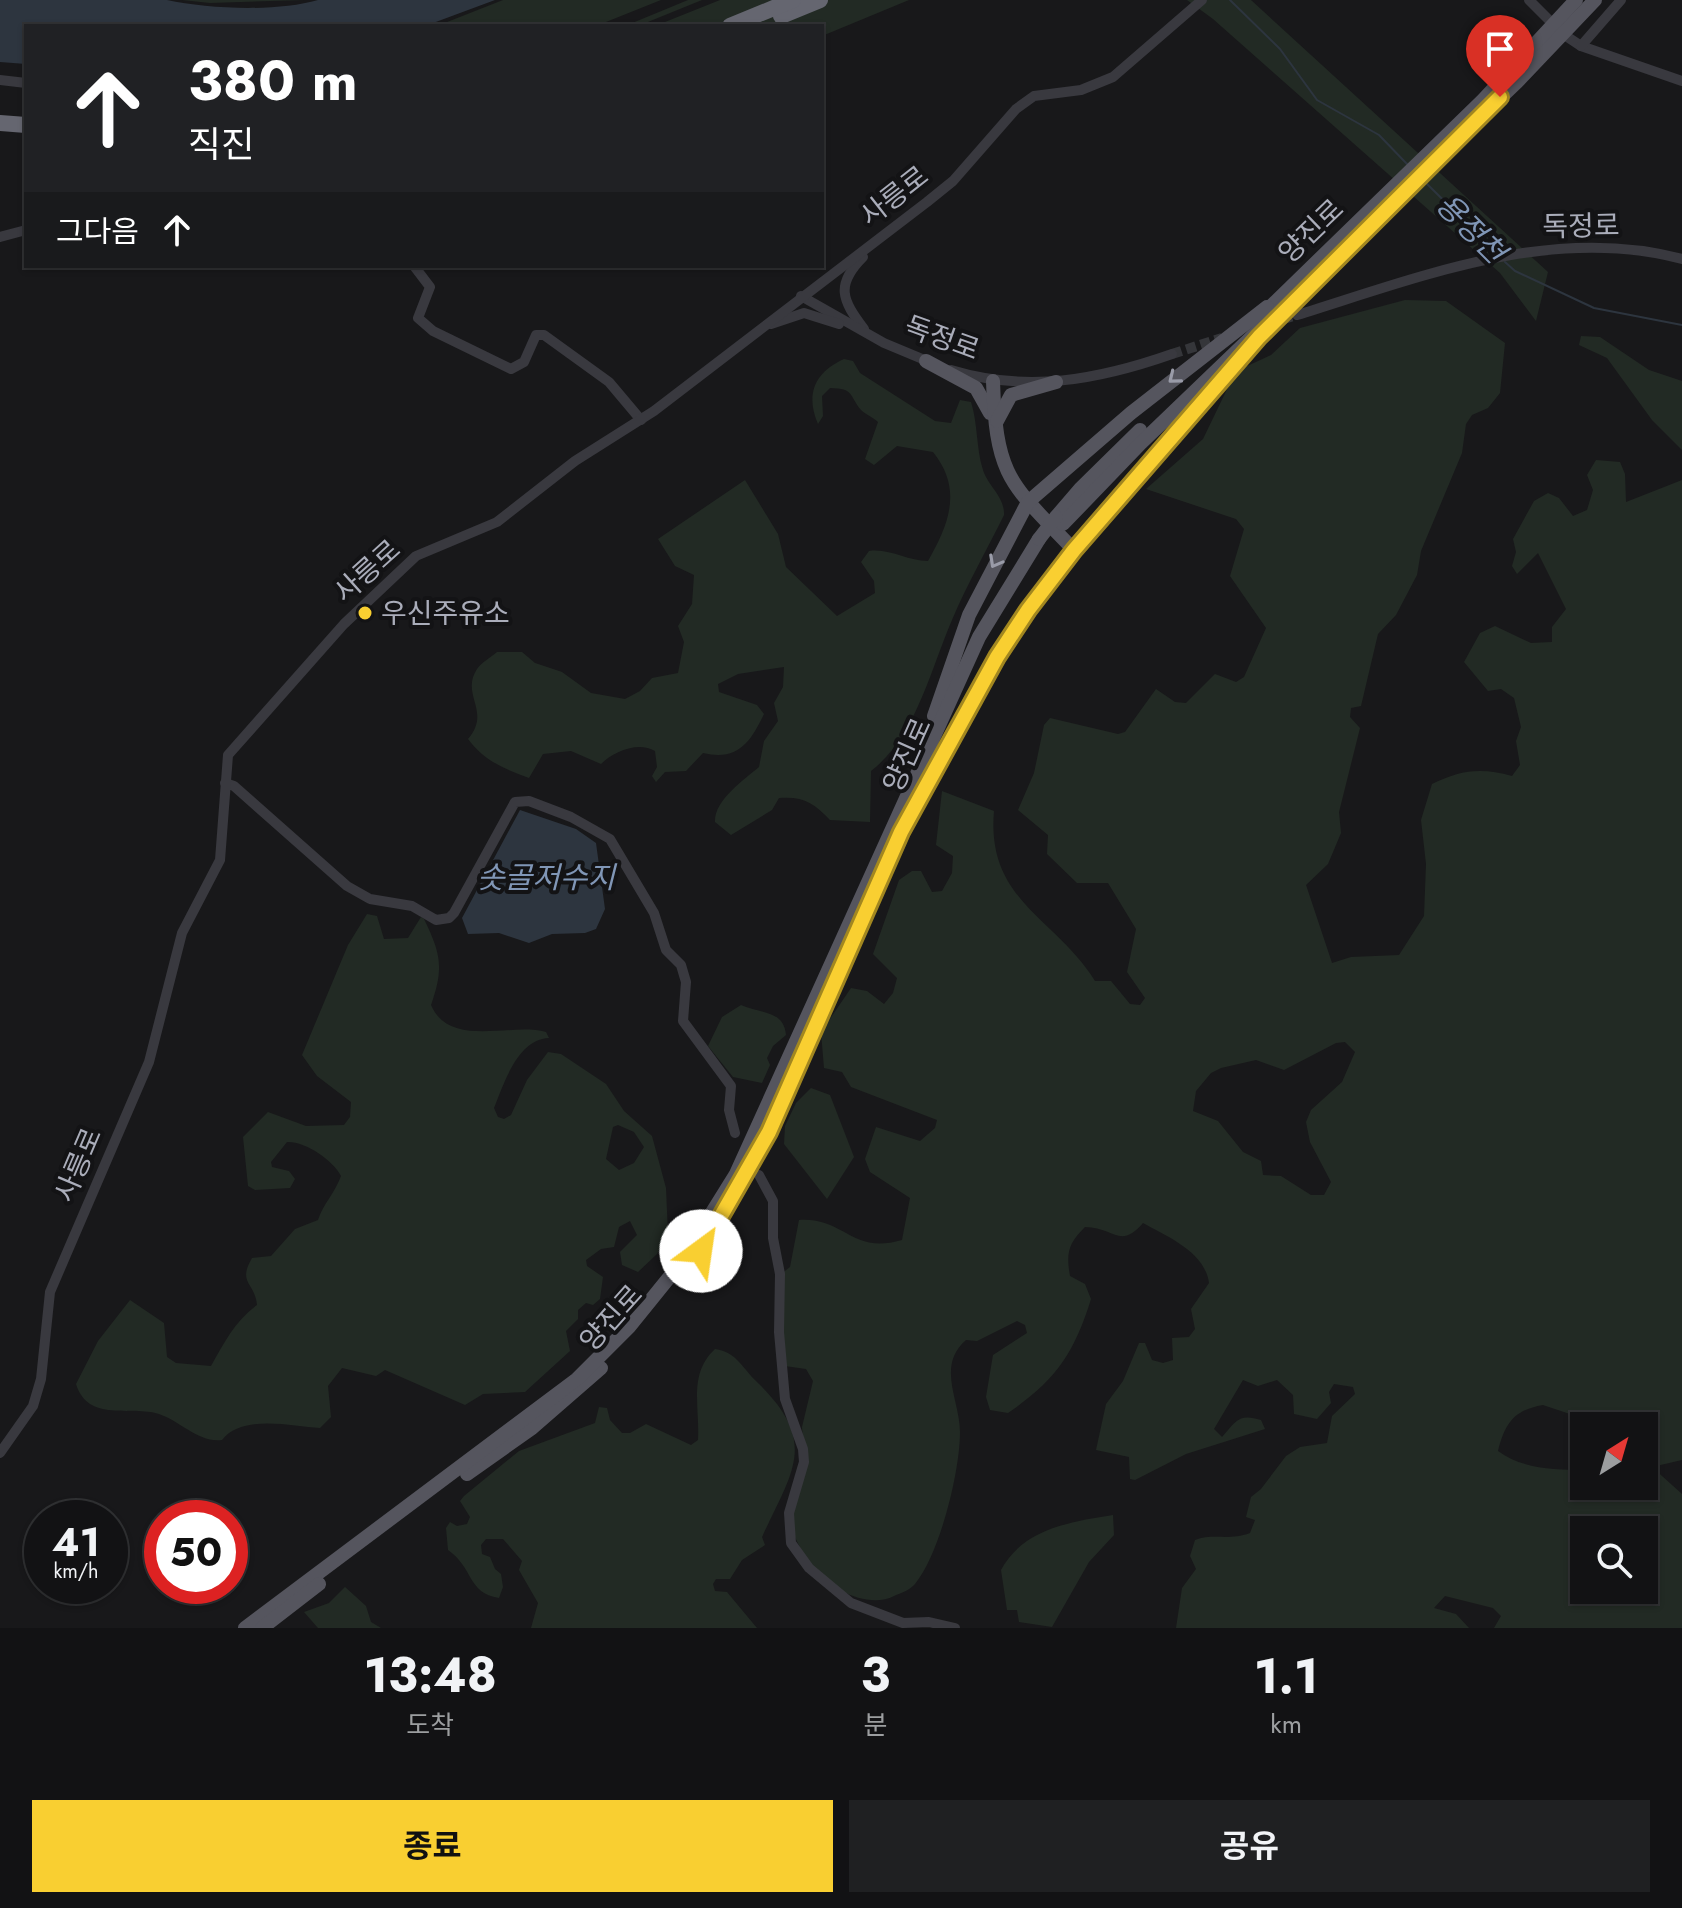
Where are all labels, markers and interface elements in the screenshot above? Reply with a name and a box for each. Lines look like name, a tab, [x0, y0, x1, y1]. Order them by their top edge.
pin	[1466, 15, 1534, 97]
icon: arrive	[1478, 27, 1522, 71]
text: 380 m	[188, 40, 358, 121]
icon: ahead	[56, 56, 160, 160]
text: 직진	[188, 118, 254, 170]
street label: 사릉로	[851, 156, 937, 236]
water label: 용정천	[1427, 184, 1518, 275]
street label: 양진로	[1269, 189, 1353, 273]
street label: 독정로	[1542, 205, 1620, 247]
icon: ahead	[155, 208, 199, 252]
text: 그다음	[56, 210, 139, 253]
street label: 독정로	[899, 306, 985, 370]
one-way arrow	[1168, 369, 1183, 383]
street label: 사릉로	[325, 530, 409, 612]
one-way arrow	[989, 554, 1005, 568]
place label: 우신주유소	[381, 593, 510, 634]
marker: 우신주유소	[356, 604, 374, 622]
street label: 양진로	[873, 711, 941, 799]
water label: 솟골저수지	[477, 856, 617, 899]
street label: 사릉로	[44, 1121, 112, 1209]
position arrow	[659, 1209, 743, 1293]
street label: 양진로	[570, 1276, 652, 1360]
north arrow	[1570, 1412, 1658, 1500]
map controls	[1570, 1412, 1658, 1604]
speed limit sign: 50	[144, 1500, 248, 1604]
text: 41	[52, 1513, 100, 1571]
button: search	[1570, 1516, 1658, 1604]
text: km/h	[53, 1557, 99, 1586]
text: 13:48	[364, 1641, 497, 1710]
text: 3	[861, 1641, 890, 1710]
text: 1.1	[1254, 1642, 1318, 1711]
text: km	[1270, 1705, 1302, 1743]
text: 도착	[406, 1706, 454, 1744]
text: 분	[864, 1706, 887, 1744]
button: 종료	[32, 1800, 833, 1892]
button: 공유	[849, 1800, 1650, 1892]

